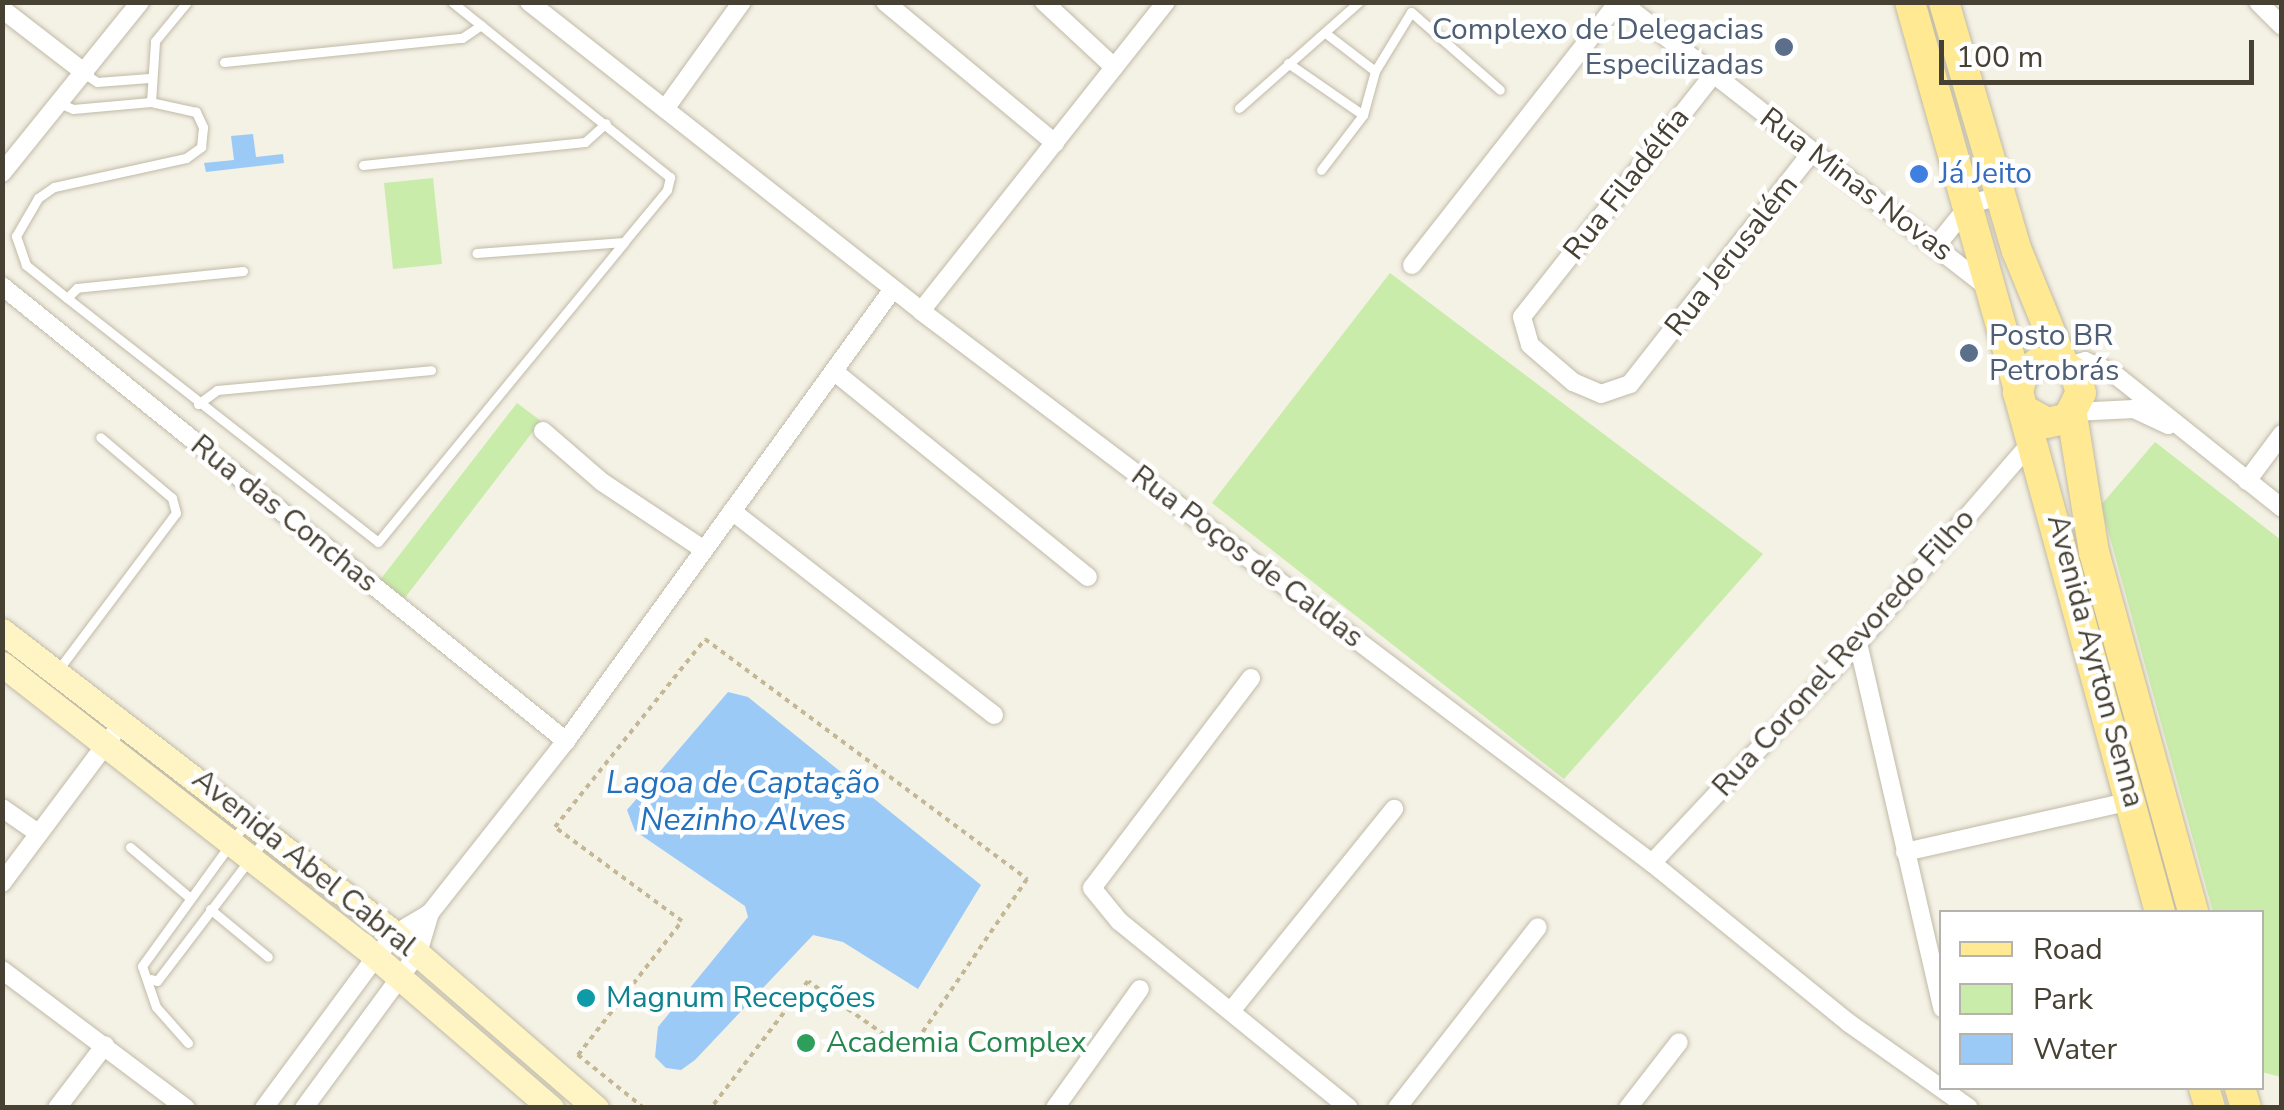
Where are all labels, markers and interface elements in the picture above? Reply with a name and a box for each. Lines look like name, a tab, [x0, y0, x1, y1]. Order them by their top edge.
place label: Complexo de Delegacias Especilizadas	[1432, 12, 1764, 82]
scale bar	[1944, 20, 2259, 82]
marker: Complexo de Delegacias Especilizadas	[1773, 36, 1795, 58]
text: 100 m	[1956, 37, 2043, 78]
street label: Rua Filadélfia	[1556, 101, 1698, 267]
street label: Rua Minas Novas	[1752, 101, 1960, 269]
place label: Já Jeito	[1939, 156, 2032, 192]
marker: Já Jeito	[1908, 163, 1930, 185]
street label: Rua Jerusalém	[1658, 168, 1806, 344]
place label: Posto BR Petrobrás	[1989, 318, 2119, 388]
marker: Posto BR Petrobrás	[1958, 342, 1980, 364]
street label: Rua das Conchas	[183, 428, 385, 600]
street label: Rua Poços de Caldas	[1124, 458, 1370, 656]
street label: Rua Coronel Revoredo Filho	[1705, 502, 1983, 804]
street label: Avenida Ayrton Senna	[2039, 511, 2151, 811]
street label: Avenida Abel Cabral	[185, 762, 423, 964]
water label: Lagoa de Captação Nezinho Alves	[606, 765, 880, 840]
legend	[1939, 910, 2264, 1090]
text: Road	[2033, 929, 2103, 970]
text: Park	[2033, 979, 2093, 1020]
place label: Magnum Recepções	[606, 980, 876, 1016]
marker: Magnum Recepções	[575, 987, 597, 1009]
place label: Academia Complex	[826, 1025, 1086, 1061]
text: Water	[2033, 1029, 2117, 1070]
marker: Academia Complex	[795, 1032, 817, 1054]

